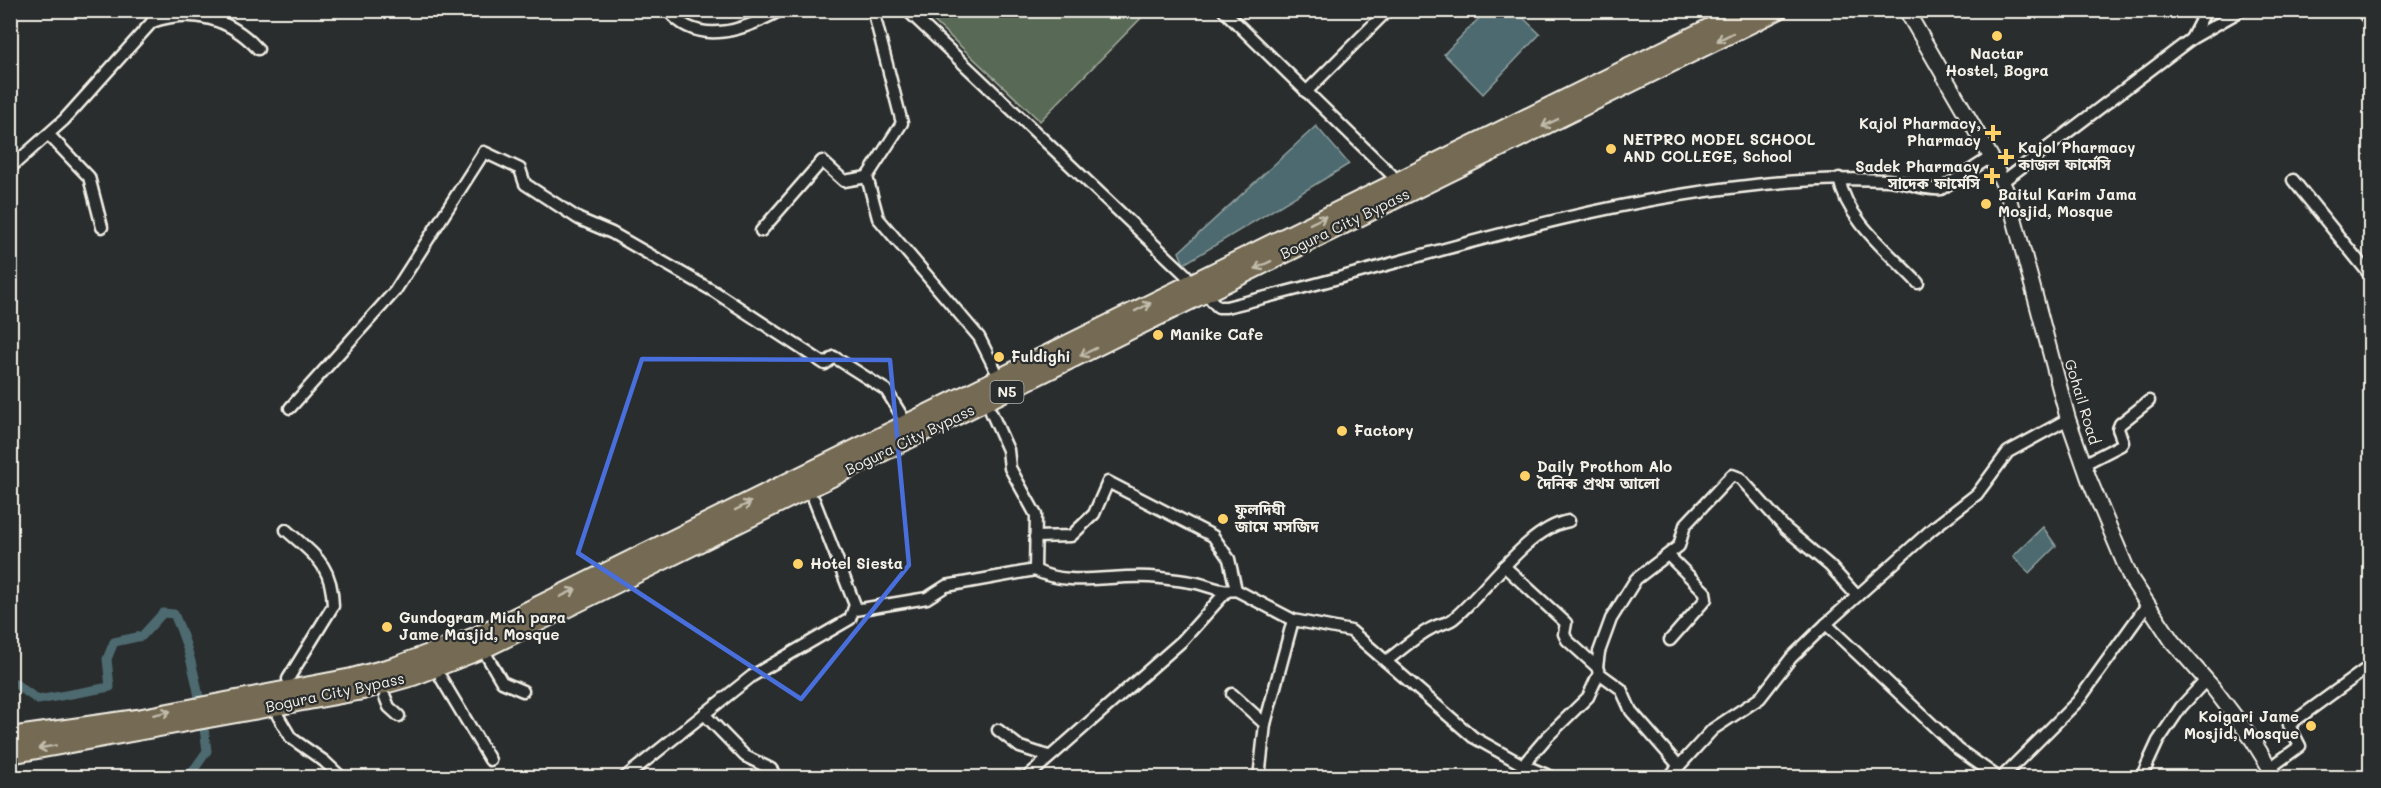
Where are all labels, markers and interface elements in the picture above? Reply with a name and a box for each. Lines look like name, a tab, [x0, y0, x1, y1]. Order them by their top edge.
marker: Nactar Hostel, Bogra	[1990, 29, 2004, 43]
one-way arrow	[1717, 32, 1735, 43]
place label: Nactar Hostel, Bogra	[1945, 43, 2049, 80]
place label: Kajol Pharmacy, Pharmacy	[1859, 113, 1981, 150]
one-way arrow	[1542, 117, 1560, 129]
marker: Kajol Pharmacy, Pharmacy	[1986, 126, 2000, 140]
place label: NETPRO MODEL SCHOOL AND COLLEGE, School	[1623, 129, 1816, 166]
place label: Kajol Pharmacy কাজল ফার্মেসি	[2017, 137, 2135, 174]
marker: NETPRO MODEL SCHOOL AND COLLEGE, School	[1604, 142, 1618, 156]
marker: Kajol Pharmacy কাজল ফার্মেসি	[1999, 150, 2013, 164]
place label: Sadek Pharmacy সাদেক ফার্মেসি	[1855, 156, 1980, 193]
marker: Sadek Pharmacy সাদেক ফার্মেসি	[1985, 169, 1999, 183]
street label: Bogura City Bypass	[1277, 183, 1413, 263]
place label: Baitul Karim Jama Mosjid, Mosque	[1998, 184, 2137, 221]
marker: Baitul Karim Jama Mosjid, Mosque	[1979, 197, 1993, 211]
one-way arrow	[1308, 214, 1326, 225]
one-way arrow	[1254, 260, 1272, 272]
one-way arrow	[1134, 300, 1152, 312]
place label: Manike Cafe	[1170, 324, 1263, 344]
marker: Manike Cafe	[1151, 328, 1165, 342]
place label: Fuldighi	[1011, 346, 1071, 366]
one-way arrow	[1080, 346, 1097, 358]
marker: Fuldighi	[992, 350, 1006, 364]
street label: Gohail Road	[2060, 357, 2105, 447]
road number: N5	[990, 381, 1024, 403]
street label: Bogura City Bypass	[842, 399, 978, 479]
place label: Factory	[1354, 420, 1414, 440]
marker: Factory	[1335, 424, 1349, 438]
place label: Daily Prothom Alo দৈনিক প্রথম আলো	[1536, 456, 1672, 493]
marker: Daily Prothom Alo দৈনিক প্রথম আলো	[1518, 469, 1532, 483]
place label: ফুলদিঘী জামে মসজিদ	[1234, 499, 1319, 536]
one-way arrow	[734, 500, 752, 512]
marker: ফুলদিঘী জামে মসজিদ	[1216, 512, 1230, 526]
place label: Hotel Siesta	[810, 553, 903, 573]
marker: Hotel Siesta	[791, 557, 805, 571]
one-way arrow	[559, 586, 577, 598]
place label: Gundogram Miah para Jame Masjid, Mosque	[399, 607, 566, 644]
marker: Gundogram Miah para Jame Masjid, Mosque	[380, 620, 394, 634]
street label: Bogura City Bypass	[263, 668, 406, 717]
place label: Koigari Jame Mosjid, Mosque	[2184, 706, 2299, 743]
one-way arrow	[152, 707, 171, 718]
marker: Koigari Jame Mosjid, Mosque	[2304, 719, 2318, 733]
one-way arrow	[38, 742, 57, 753]

